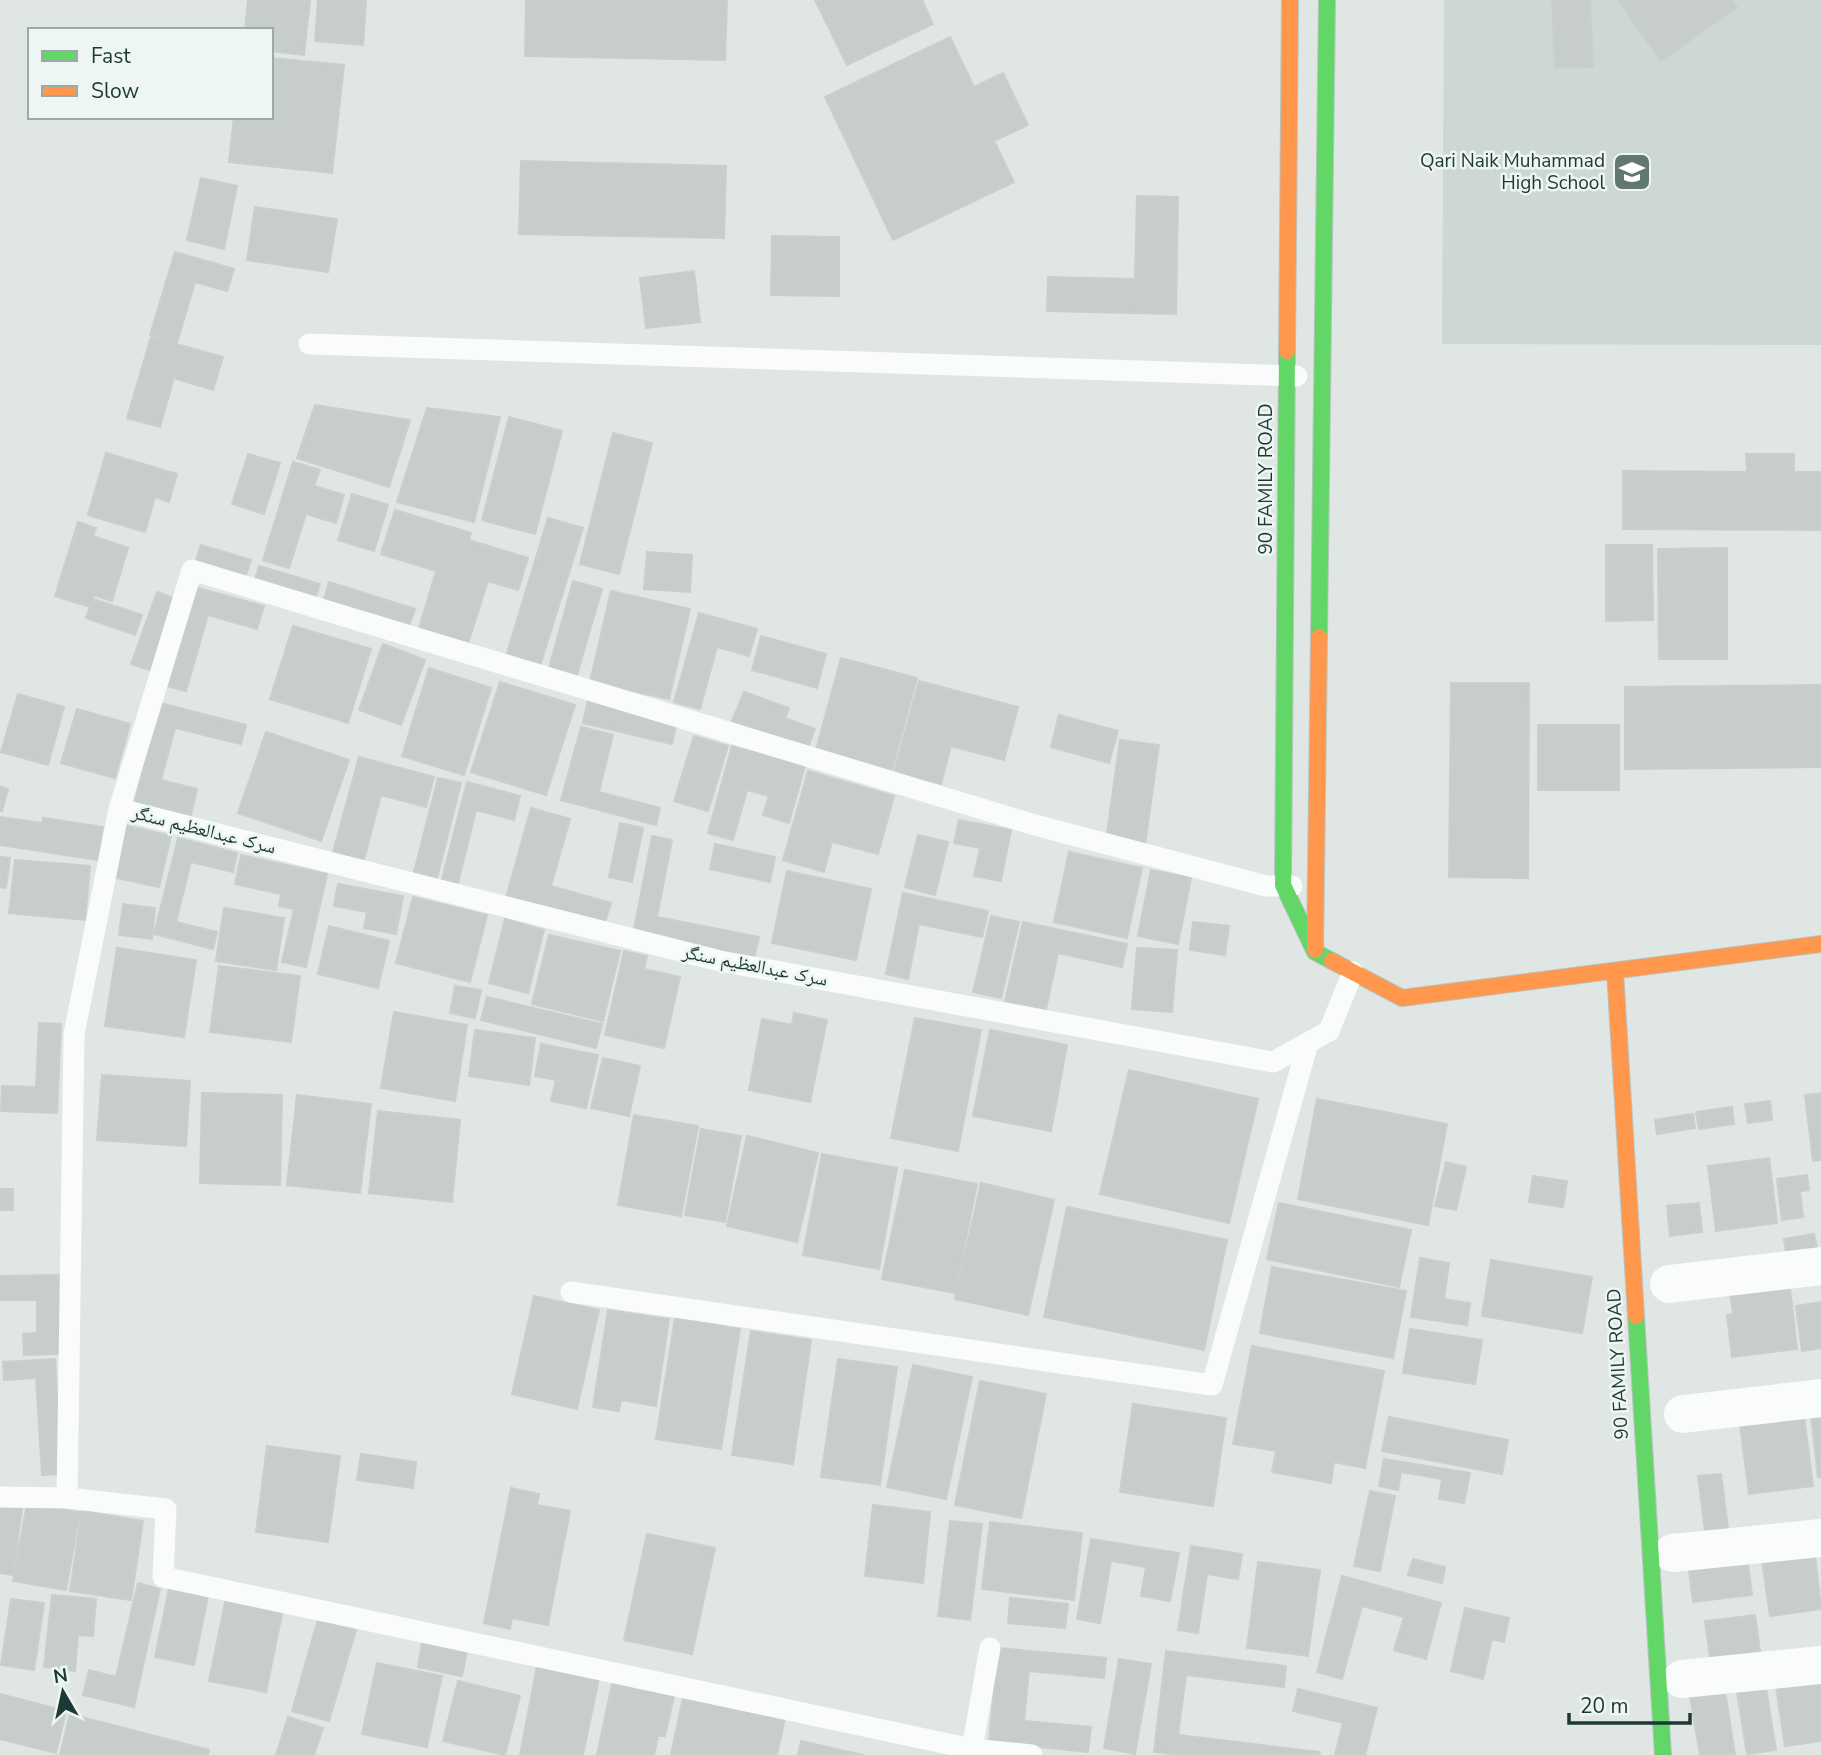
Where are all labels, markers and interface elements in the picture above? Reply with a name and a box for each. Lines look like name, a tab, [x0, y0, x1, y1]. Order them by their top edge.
legend	[28, 28, 273, 119]
text: Fast	[91, 42, 131, 70]
text: Slow	[91, 77, 140, 105]
place label: Qari Naik Muhammad High School	[1420, 148, 1605, 196]
school or university icon: Qari Naik Muhammad High School	[1611, 151, 1653, 193]
street label: 90 FAMILY ROAD	[1253, 403, 1279, 555]
street label: سرک عبدالعظیم سنگر	[128, 799, 279, 860]
street label: سرک عبدالعظیم سنگر	[679, 939, 830, 993]
street label: 90 FAMILY ROAD	[1601, 1288, 1635, 1440]
north arrow	[28, 1657, 98, 1727]
text: N	[51, 1662, 70, 1690]
scale bar	[1569, 1682, 1690, 1726]
text: 20 m	[1580, 1692, 1629, 1720]

